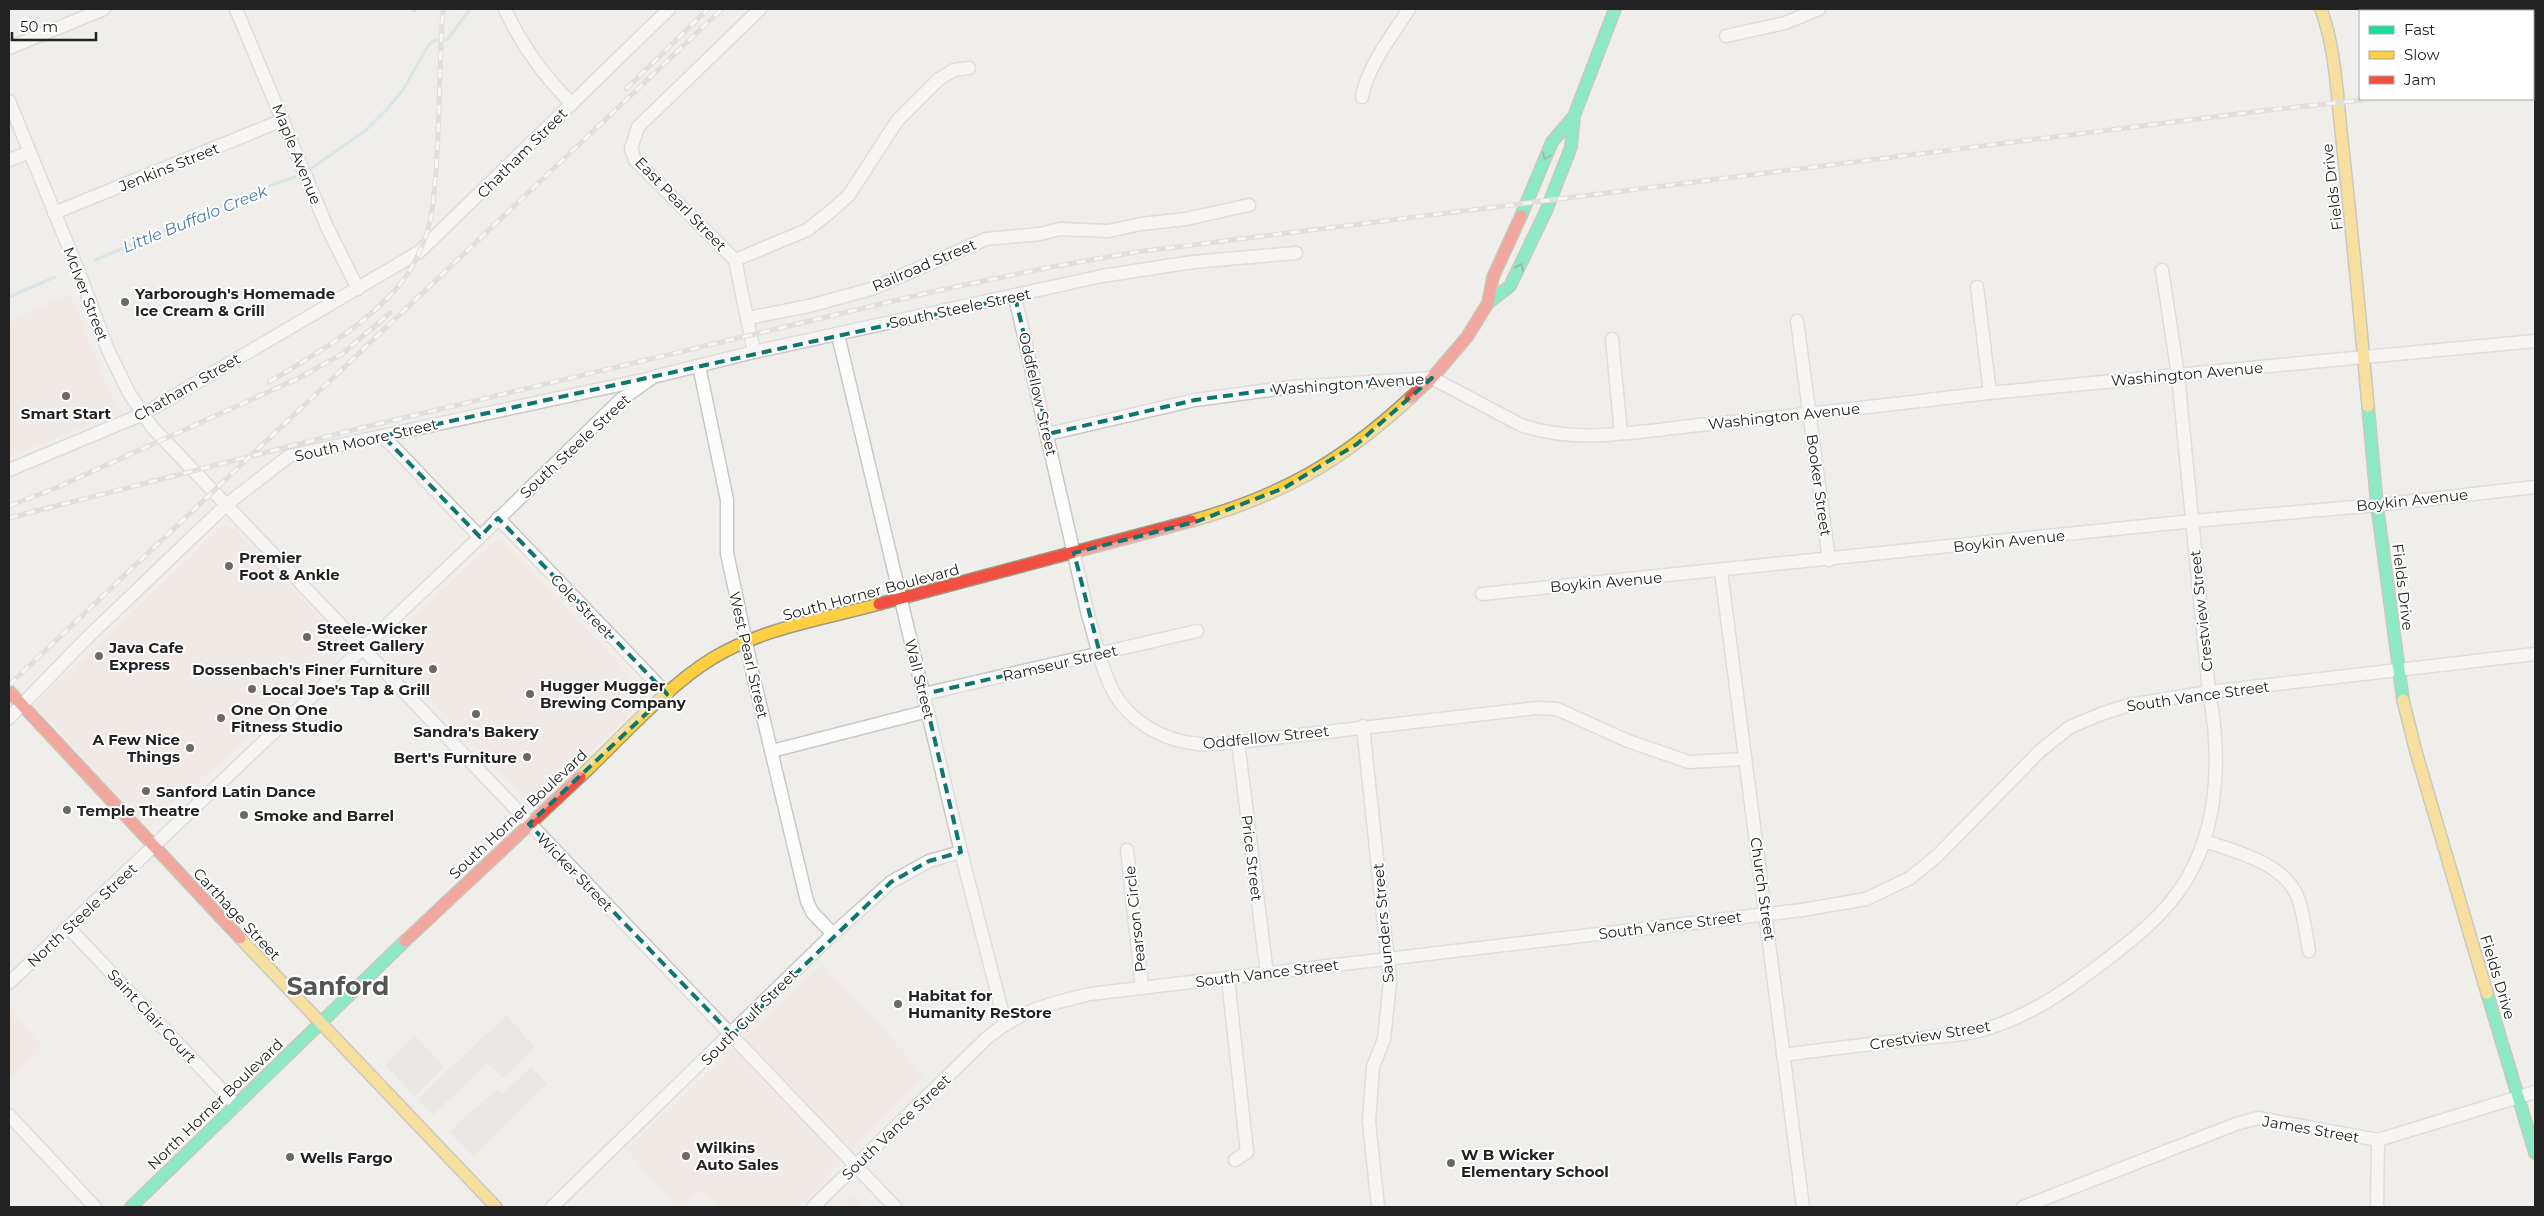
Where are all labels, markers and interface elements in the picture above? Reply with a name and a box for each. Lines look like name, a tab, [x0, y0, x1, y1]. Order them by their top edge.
scale bar	[12, 10, 96, 42]
legend	[2359, 10, 2534, 100]
text: 50 m	[20, 17, 58, 36]
text: Fast	[2404, 20, 2435, 39]
text: Slow	[2404, 45, 2440, 64]
text: Jam	[2403, 70, 2436, 89]
street label: Maple Avenue	[268, 101, 326, 207]
street label: Chatham Street	[473, 104, 571, 202]
street label: Jenkins Street	[115, 138, 222, 196]
street label: Fields Drive	[2317, 142, 2347, 232]
one-way arrow	[1542, 151, 1553, 160]
street label: East Pearl Street	[631, 153, 731, 255]
water label: Little Buffalo Creek	[120, 181, 271, 257]
street label: Railroad Street	[869, 235, 979, 295]
street label: McIver Street	[59, 244, 113, 344]
one-way arrow	[1513, 263, 1524, 272]
place label: Yarborough's Homemade Ice Cream & Grill	[134, 284, 335, 320]
street label: South Steele Street	[887, 284, 1033, 332]
marker: Yarborough's Homemade Ice Cream & Grill	[119, 296, 131, 308]
street label: Oddfellow Street	[1014, 330, 1062, 458]
street label: Chatham Street	[130, 349, 244, 425]
street label: Washington Avenue	[2110, 358, 2264, 390]
street label: Washington Avenue	[1271, 369, 1425, 399]
marker: Smart Start	[60, 390, 72, 402]
street label: South Steele Street	[516, 390, 634, 502]
street label: Washington Avenue	[1707, 399, 1861, 433]
place label: Smart Start	[21, 404, 112, 423]
street label: South Moore Street	[293, 414, 439, 466]
street label: Booker Street	[1802, 433, 1836, 537]
street label: Boykin Avenue	[2355, 485, 2469, 515]
street label: Boykin Avenue	[1952, 526, 2066, 556]
street label: Fields Drive	[2388, 542, 2418, 632]
place label: Premier Foot & Ankle	[239, 548, 340, 584]
street label: Crestview Street	[2185, 549, 2217, 673]
street label: South Horner Boulevard	[781, 559, 961, 625]
marker: Premier Foot & Ankle	[223, 560, 235, 572]
street label: Boykin Avenue	[1549, 568, 1663, 596]
street label: Cole Street	[547, 570, 617, 642]
street label: West Pearl Street	[725, 590, 773, 720]
place label: Steele-Wicker Street Gallery	[317, 619, 428, 655]
marker: Steele-Wicker Street Gallery	[301, 631, 313, 643]
street label: Wall Street	[901, 637, 939, 721]
place label: Java Cafe Express	[108, 638, 184, 674]
street label: Ramseur Street	[1001, 641, 1119, 685]
marker: Java Cafe Express	[93, 650, 105, 662]
place label: Dossenbach's Finer Furniture	[192, 660, 423, 679]
marker: Dossenbach's Finer Furniture	[427, 663, 439, 675]
place label: Hugger Mugger Brewing Company	[540, 676, 687, 712]
street label: South Vance Street	[2125, 677, 2271, 715]
place label: Local Joe's Tap & Grill	[262, 680, 430, 699]
marker: Local Joe's Tap & Grill	[246, 683, 258, 695]
marker: Hugger Mugger Brewing Company	[524, 688, 536, 700]
place label: One On One Fitness Studio	[231, 700, 343, 736]
marker: Sandra's Bakery	[470, 708, 482, 720]
marker: One On One Fitness Studio	[215, 712, 227, 724]
street label: Oddfellow Street	[1202, 721, 1330, 753]
place label: Sandra's Bakery	[413, 722, 540, 741]
place label: A Few Nice Things	[91, 730, 180, 766]
marker: A Few Nice Things	[184, 742, 196, 754]
street label: South Horner Boulevard	[445, 745, 591, 883]
place label: Bert's Furniture	[394, 748, 517, 767]
marker: Bert's Furniture	[521, 751, 533, 763]
place label: Sanford Latin Dance	[156, 782, 316, 801]
marker: Sanford Latin Dance	[140, 785, 152, 797]
place label: Temple Theatre	[77, 801, 200, 820]
marker: Temple Theatre	[61, 804, 73, 816]
place label: Smoke and Barrel	[254, 806, 394, 825]
marker: Smoke and Barrel	[238, 809, 250, 821]
street label: Price Street	[1237, 814, 1267, 902]
street label: Wicker Street	[533, 829, 617, 915]
street label: Church Street	[1746, 836, 1780, 942]
street label: North Steele Street	[23, 859, 141, 971]
street label: Saunders Street	[1368, 862, 1398, 984]
street label: Carthage Street	[189, 864, 285, 964]
street label: Pearson Circle	[1120, 865, 1150, 973]
street label: South Vance Street	[1597, 907, 1743, 943]
street label: Fields Drive	[2476, 932, 2520, 1022]
street label: South Vance Street	[1194, 955, 1340, 991]
street label: Saint Clair Court	[103, 965, 201, 1067]
street label: South Gulf Street	[697, 965, 801, 1069]
district label: Sanford	[287, 971, 389, 1001]
place label: Habitat for Humanity ReStore	[908, 986, 1052, 1022]
marker: Habitat for Humanity ReStore	[892, 998, 904, 1010]
street label: Crestview Street	[1868, 1016, 1992, 1054]
street label: North Horner Boulevard	[143, 1034, 287, 1174]
street label: South Vance Street	[838, 1070, 954, 1184]
street label: James Street	[2260, 1111, 2361, 1147]
place label: Wilkins Auto Sales	[695, 1138, 779, 1174]
place label: W B Wicker Elementary School	[1461, 1145, 1609, 1181]
place label: Wells Fargo	[300, 1148, 393, 1167]
marker: Wilkins Auto Sales	[680, 1150, 692, 1162]
marker: Wells Fargo	[284, 1151, 296, 1163]
marker: W B Wicker Elementary School	[1445, 1157, 1457, 1169]

